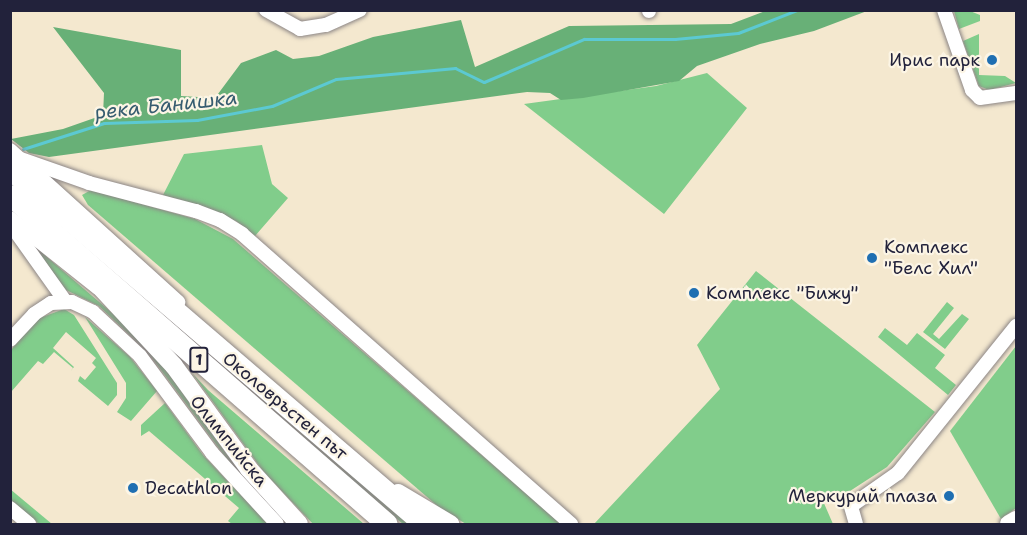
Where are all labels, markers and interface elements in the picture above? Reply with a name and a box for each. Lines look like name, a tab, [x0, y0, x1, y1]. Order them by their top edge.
place label: Ирис парк	[889, 49, 980, 71]
marker: Ирис парк	[985, 53, 999, 67]
water label: река Банишка	[94, 86, 238, 124]
place label: Комплекс "Белс Хил"	[884, 237, 978, 280]
marker: Комплекс "Белс Хил"	[865, 251, 879, 265]
place label: Комплекс "Бижу"	[706, 282, 859, 304]
marker: Комплекс "Бижу"	[687, 286, 701, 300]
road number: 1	[188, 347, 210, 373]
street label: Околовръстен път	[218, 348, 352, 464]
street label: Олимпийска	[186, 391, 272, 491]
place label: Decathlon	[145, 477, 232, 499]
marker: Decathlon	[126, 481, 140, 495]
place label: Меркурий плаза	[788, 485, 937, 507]
marker: Меркурий плаза	[942, 489, 956, 503]

